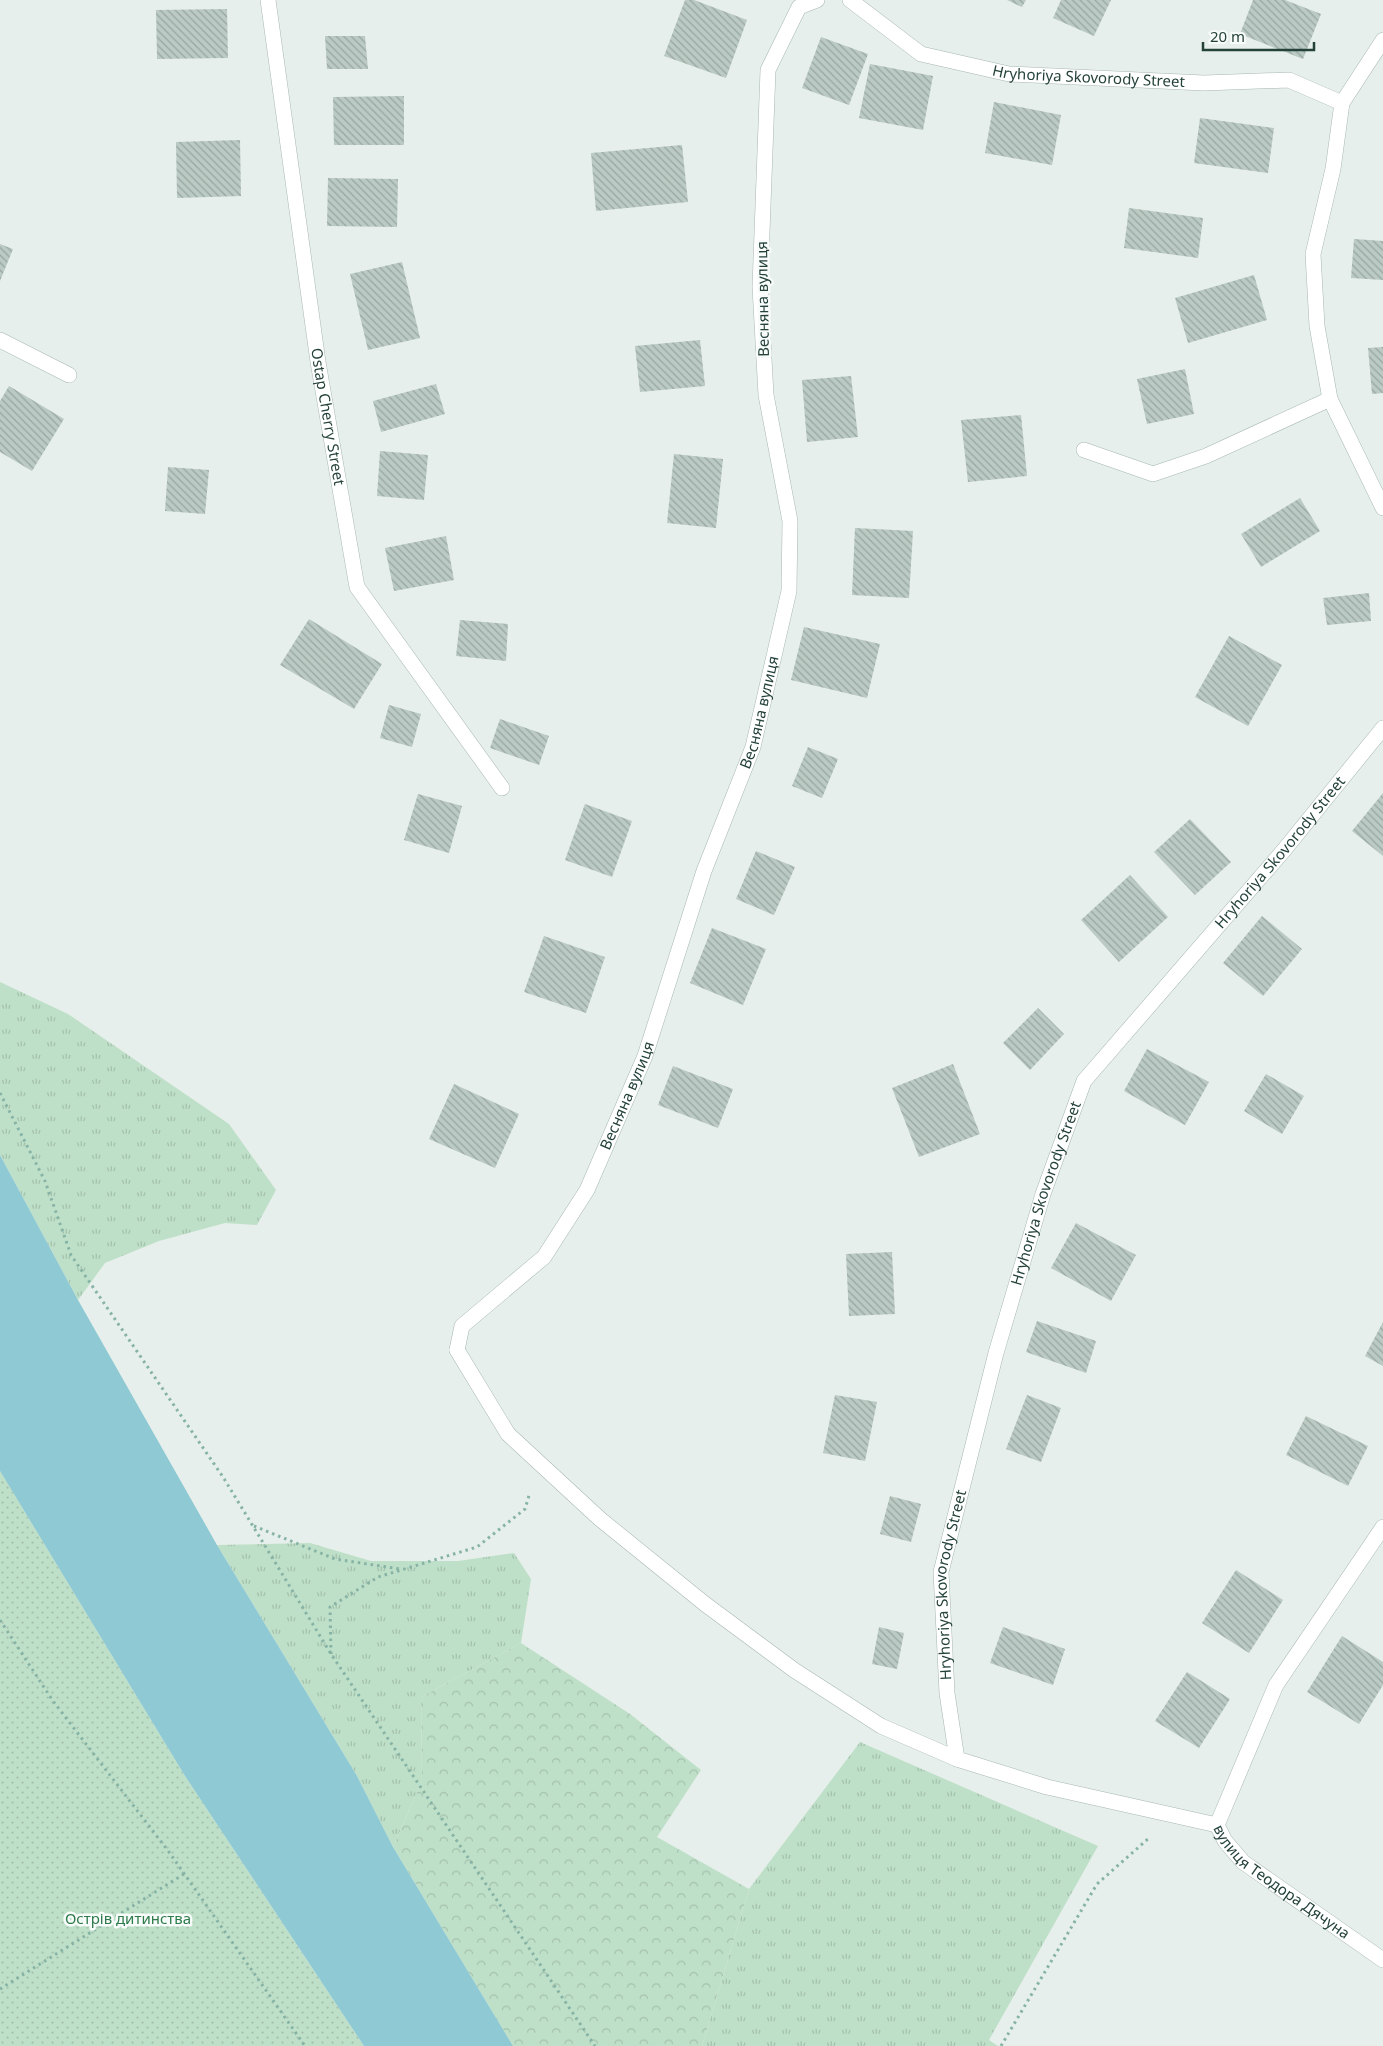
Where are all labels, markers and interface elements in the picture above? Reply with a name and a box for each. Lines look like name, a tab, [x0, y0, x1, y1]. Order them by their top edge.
scale bar	[1203, 20, 1314, 52]
text: 20 m	[1210, 26, 1245, 46]
street label: Hryhoriya Skovorody Street	[991, 60, 1186, 91]
street label: Весняна вулиця	[751, 241, 773, 357]
street label: Ostap Cherry Street	[307, 347, 350, 487]
street label: Весняна вулиця	[734, 654, 783, 772]
street label: Hryhoriya Skovorody Street	[1210, 771, 1349, 932]
street label: Весняна вулиця	[595, 1039, 658, 1153]
street label: Hryhoriya Skovorody Street	[1006, 1098, 1085, 1288]
street label: Hryhoriya Skovorody Street	[930, 1487, 970, 1681]
street label: вулиця Теодора Дячуна	[1209, 1821, 1354, 1943]
park label: Острів дитинства	[65, 1908, 191, 1928]

